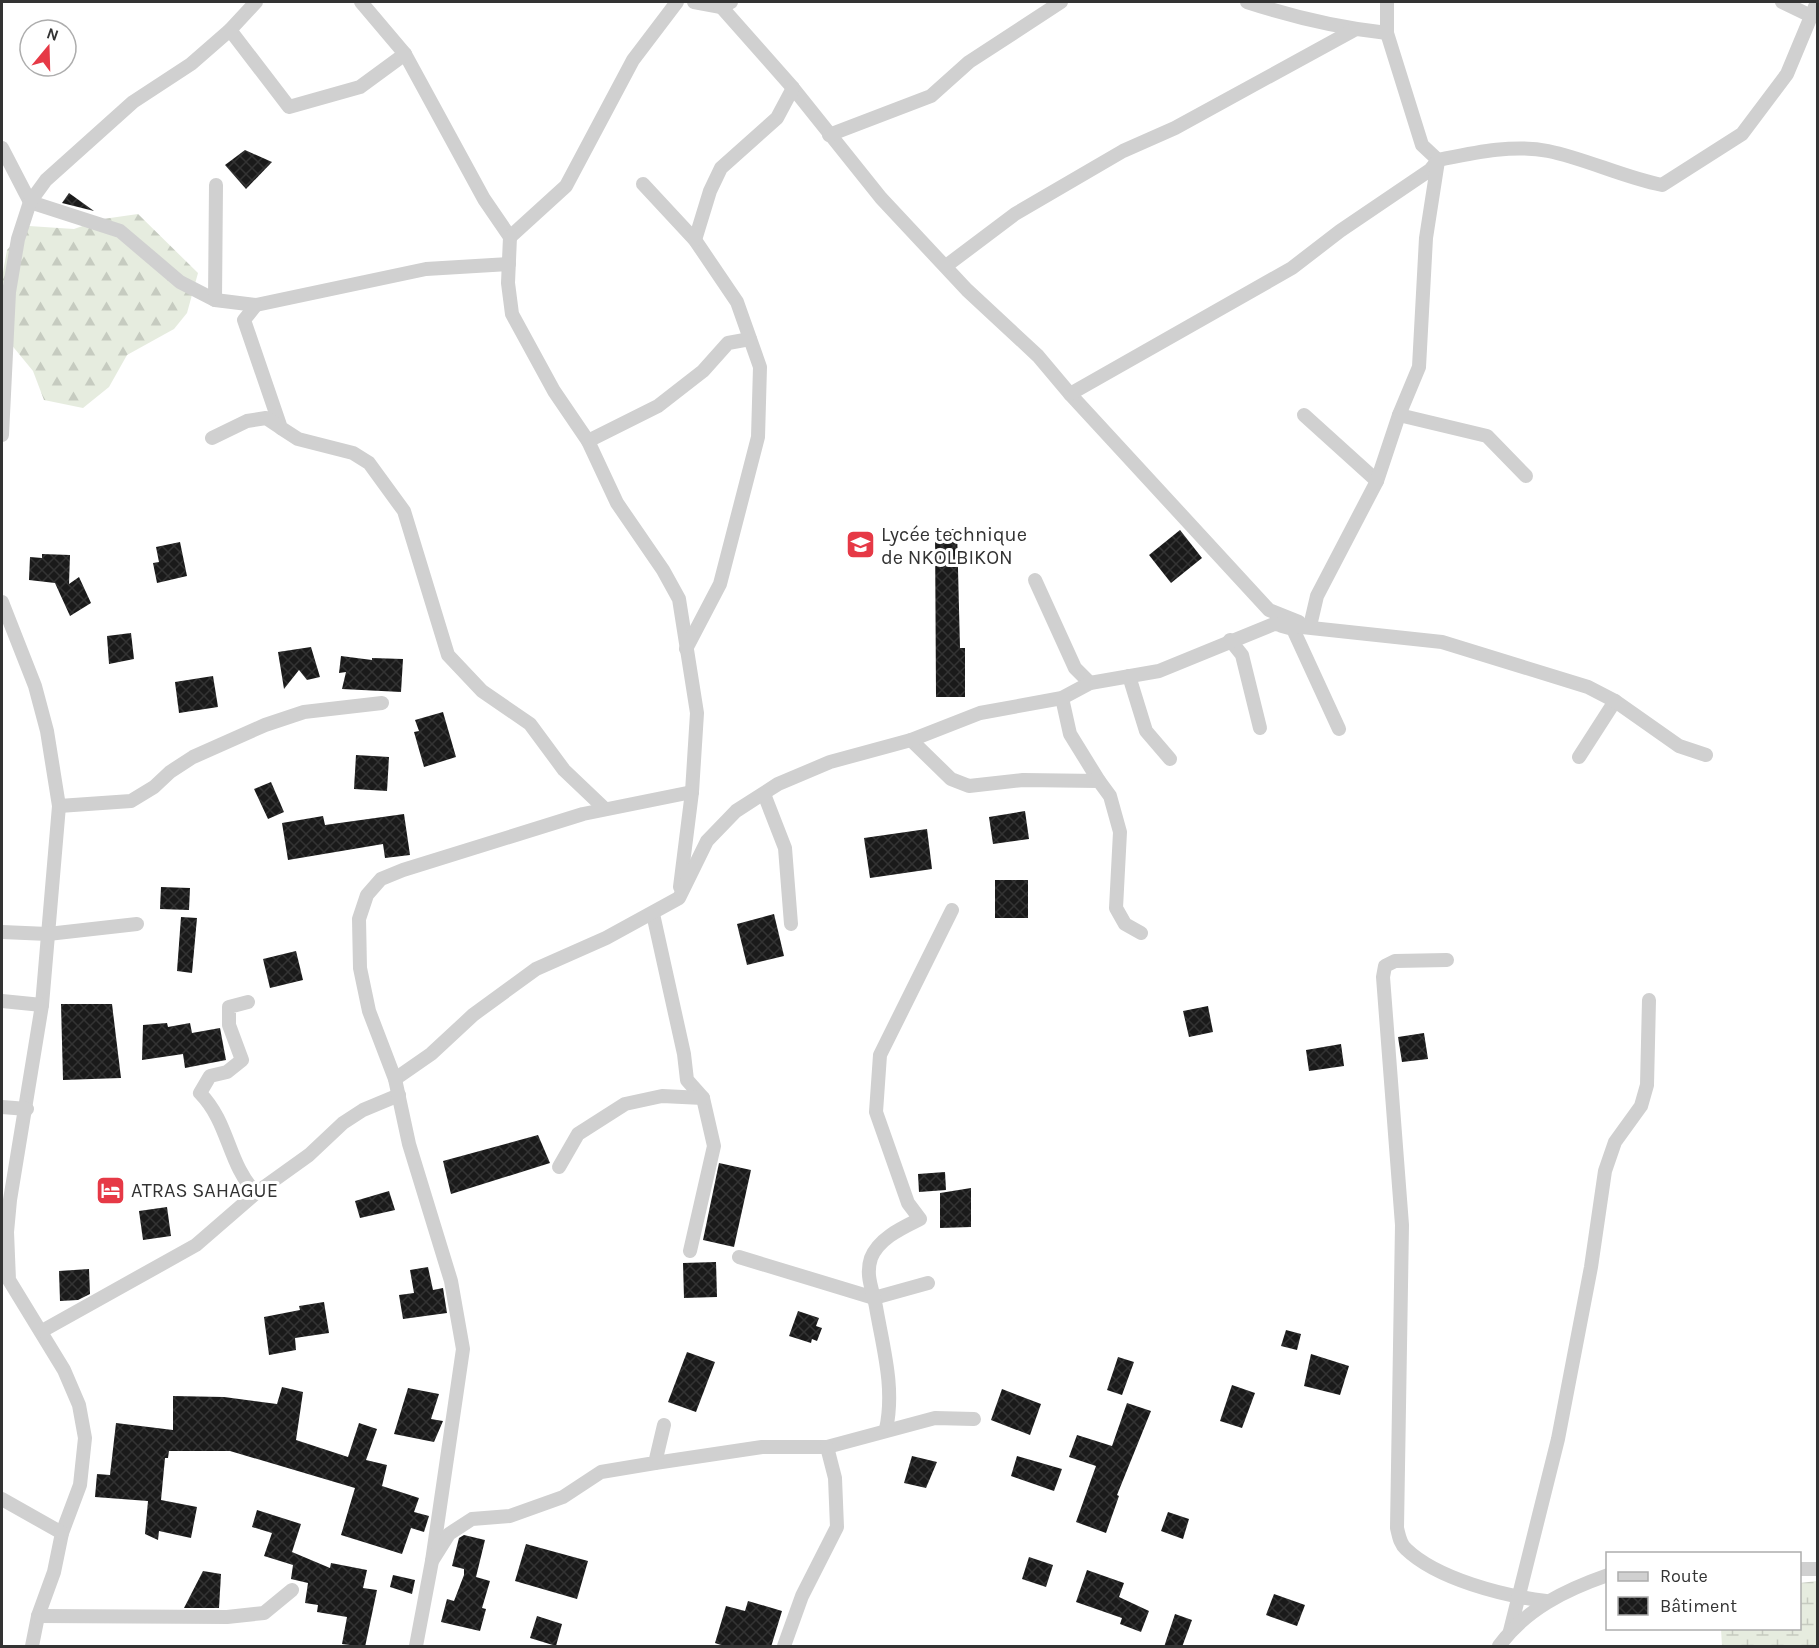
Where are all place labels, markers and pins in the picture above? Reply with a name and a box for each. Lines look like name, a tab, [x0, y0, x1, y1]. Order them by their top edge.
place label: Lycée technique de NKOLBIKON	[881, 523, 1027, 569]
school or university icon: Lycée technique de NKOLBIKON	[844, 529, 876, 561]
hotel icon: ATRAS SAHAGUE	[94, 1174, 126, 1206]
place label: ATRAS SAHAGUE	[131, 1179, 278, 1202]

